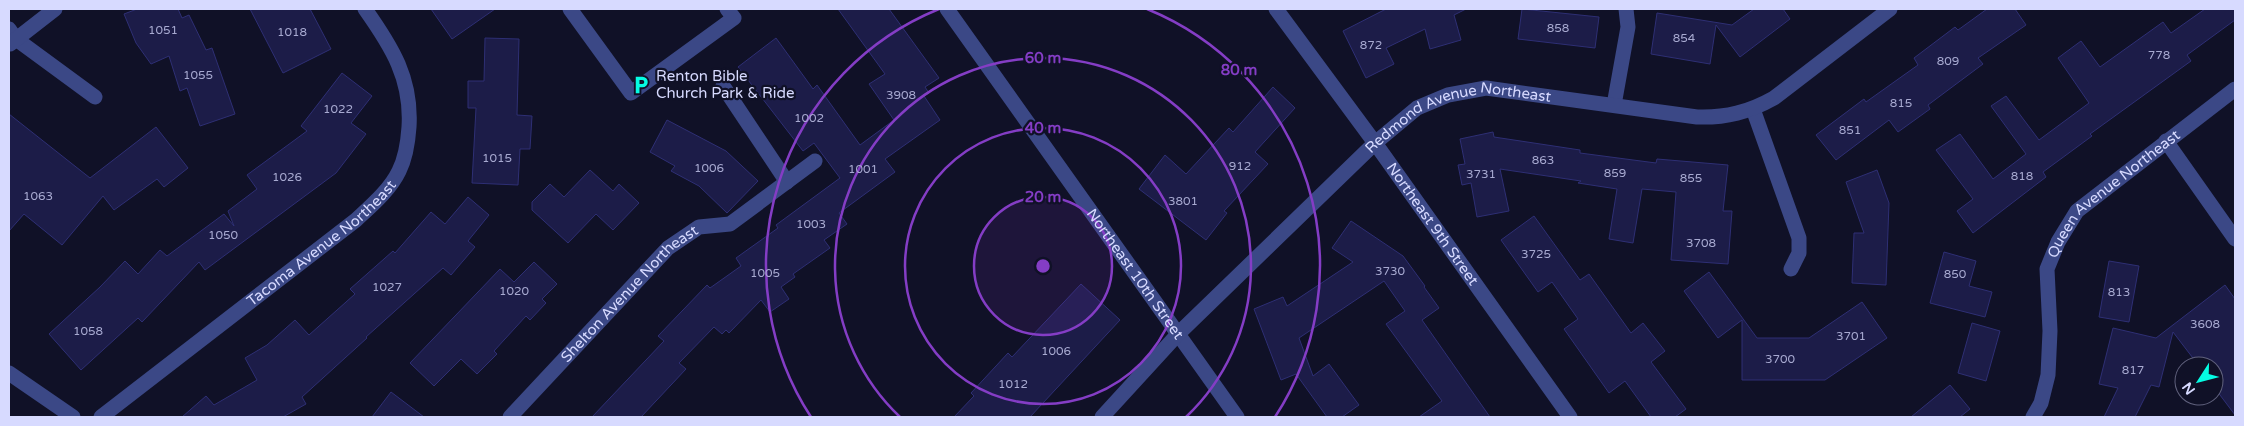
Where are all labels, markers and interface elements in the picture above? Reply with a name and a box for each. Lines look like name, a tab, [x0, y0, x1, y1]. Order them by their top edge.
house number: 858	[1547, 21, 1569, 35]
house number: 1051	[148, 23, 178, 37]
house number: 1018	[277, 25, 307, 39]
house number: 854	[1673, 31, 1696, 45]
house number: 872	[1360, 38, 1382, 52]
house number: 778	[2148, 48, 2170, 62]
text: 60 m	[1025, 49, 1061, 67]
house number: 809	[1937, 54, 1959, 68]
text: 80 m	[1221, 61, 1257, 79]
place label: Renton Bible Church Park & Ride	[656, 67, 794, 102]
house number: 1055	[183, 68, 213, 82]
parking icon: Renton Bible Church Park & Ride	[630, 74, 652, 96]
street label: Redmond Avenue Northeast	[1361, 78, 1553, 157]
house number: 3908	[886, 88, 916, 102]
house number: 815	[1890, 96, 1912, 110]
house number: 1022	[323, 102, 353, 116]
house number: 1002	[794, 111, 824, 125]
text: 40 m	[1025, 119, 1061, 137]
house number: 851	[1839, 123, 1861, 137]
street label: Queen Avenue Northeast	[2043, 126, 2184, 261]
house number: 1015	[482, 151, 512, 165]
house number: 863	[1532, 153, 1554, 167]
house number: 912	[1229, 159, 1251, 173]
street label: Northeast 9th Street	[1383, 159, 1483, 289]
house number: 1006	[694, 161, 724, 175]
house number: 1001	[848, 162, 878, 176]
house number: 859	[1604, 166, 1626, 180]
house number: 3731	[1466, 167, 1496, 181]
house number: 818	[2011, 169, 2033, 183]
house number: 1026	[272, 170, 302, 184]
house number: 855	[1680, 171, 1702, 185]
street label: Tacoma Avenue Northeast	[243, 176, 400, 310]
text: 20 m	[1025, 188, 1061, 206]
house number: 1063	[23, 189, 53, 203]
house number: 3801	[1168, 194, 1198, 208]
street label: Northeast 10th Street	[1083, 205, 1188, 343]
house number: 1003	[796, 217, 826, 231]
street label: Shelton Avenue Northeast	[557, 221, 702, 366]
house number: 1050	[208, 228, 239, 242]
house number: 3708	[1686, 236, 1716, 250]
house number: 3725	[1521, 247, 1551, 261]
centre of rings	[1034, 257, 1052, 275]
house number: 3730	[1375, 264, 1406, 278]
house number: 1005	[750, 266, 780, 280]
house number: 850	[1944, 267, 1967, 281]
house number: 1027	[372, 280, 402, 294]
house number: 1020	[499, 284, 530, 298]
house number: 813	[2108, 285, 2130, 299]
house number: 3608	[2190, 317, 2220, 331]
house number: 1058	[73, 324, 103, 338]
house number: 3701	[1836, 329, 1866, 343]
house number: 1006	[1041, 344, 1071, 358]
house number: 3700	[1765, 352, 1796, 366]
north arrow	[2174, 356, 2224, 406]
house number: 817	[2122, 363, 2144, 377]
house number: 1012	[998, 377, 1028, 391]
text: N	[2179, 379, 2199, 398]

